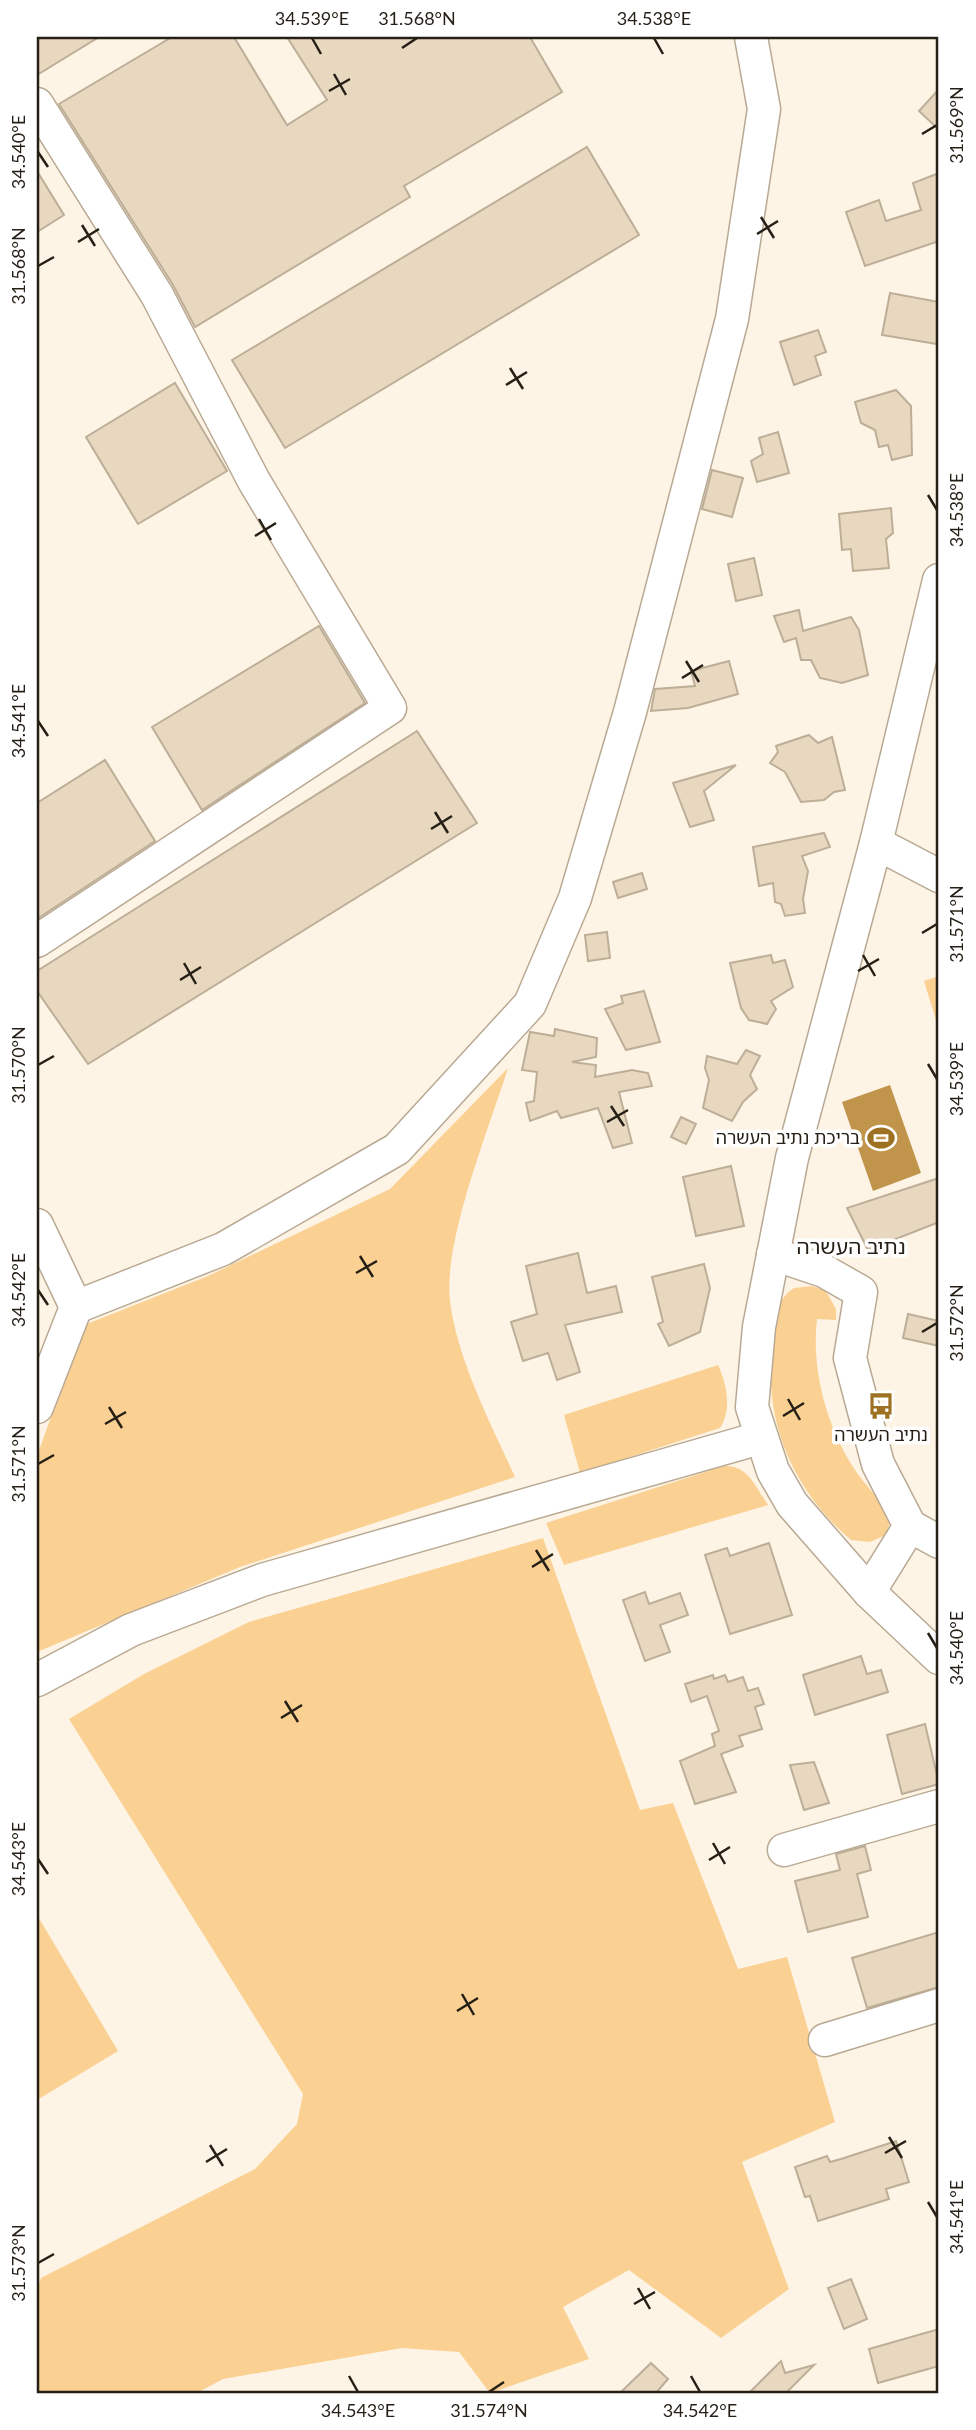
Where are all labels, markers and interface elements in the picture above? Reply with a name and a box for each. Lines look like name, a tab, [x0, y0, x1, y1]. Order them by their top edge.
text: 34.539°E	[275, 7, 349, 29]
text: 31.568°N	[378, 7, 456, 29]
text: 34.538°E	[617, 7, 691, 29]
text: 31.569°N	[945, 86, 967, 164]
text: 34.540°E	[7, 115, 29, 189]
text: 31.568°N	[7, 227, 29, 305]
text: 34.538°E	[945, 473, 967, 547]
text: 34.541°E	[7, 684, 29, 758]
text: 31.571°N	[945, 885, 967, 963]
text: 31.570°N	[7, 1026, 29, 1104]
text: 34.539°E	[945, 1042, 967, 1116]
sports icon: בריכת נתיב העשרה	[866, 1123, 896, 1153]
place label: בריכת נתיב העשרה	[716, 1126, 860, 1148]
district label: נתיב העשרה	[796, 1233, 906, 1258]
text: 34.542°E	[7, 1253, 29, 1327]
text: 31.572°N	[945, 1284, 967, 1362]
bus stop icon: נתיב העשרה	[866, 1391, 896, 1421]
place label: נתיב העשרה	[834, 1423, 928, 1445]
text: 31.571°N	[7, 1425, 29, 1503]
text: 34.540°E	[945, 1611, 967, 1685]
text: 34.543°E	[7, 1822, 29, 1896]
text: 34.541°E	[945, 2180, 967, 2254]
text: 31.573°N	[7, 2224, 29, 2302]
text: 34.543°E	[321, 2399, 395, 2421]
text: 31.574°N	[450, 2399, 528, 2421]
text: 34.542°E	[663, 2399, 737, 2421]

